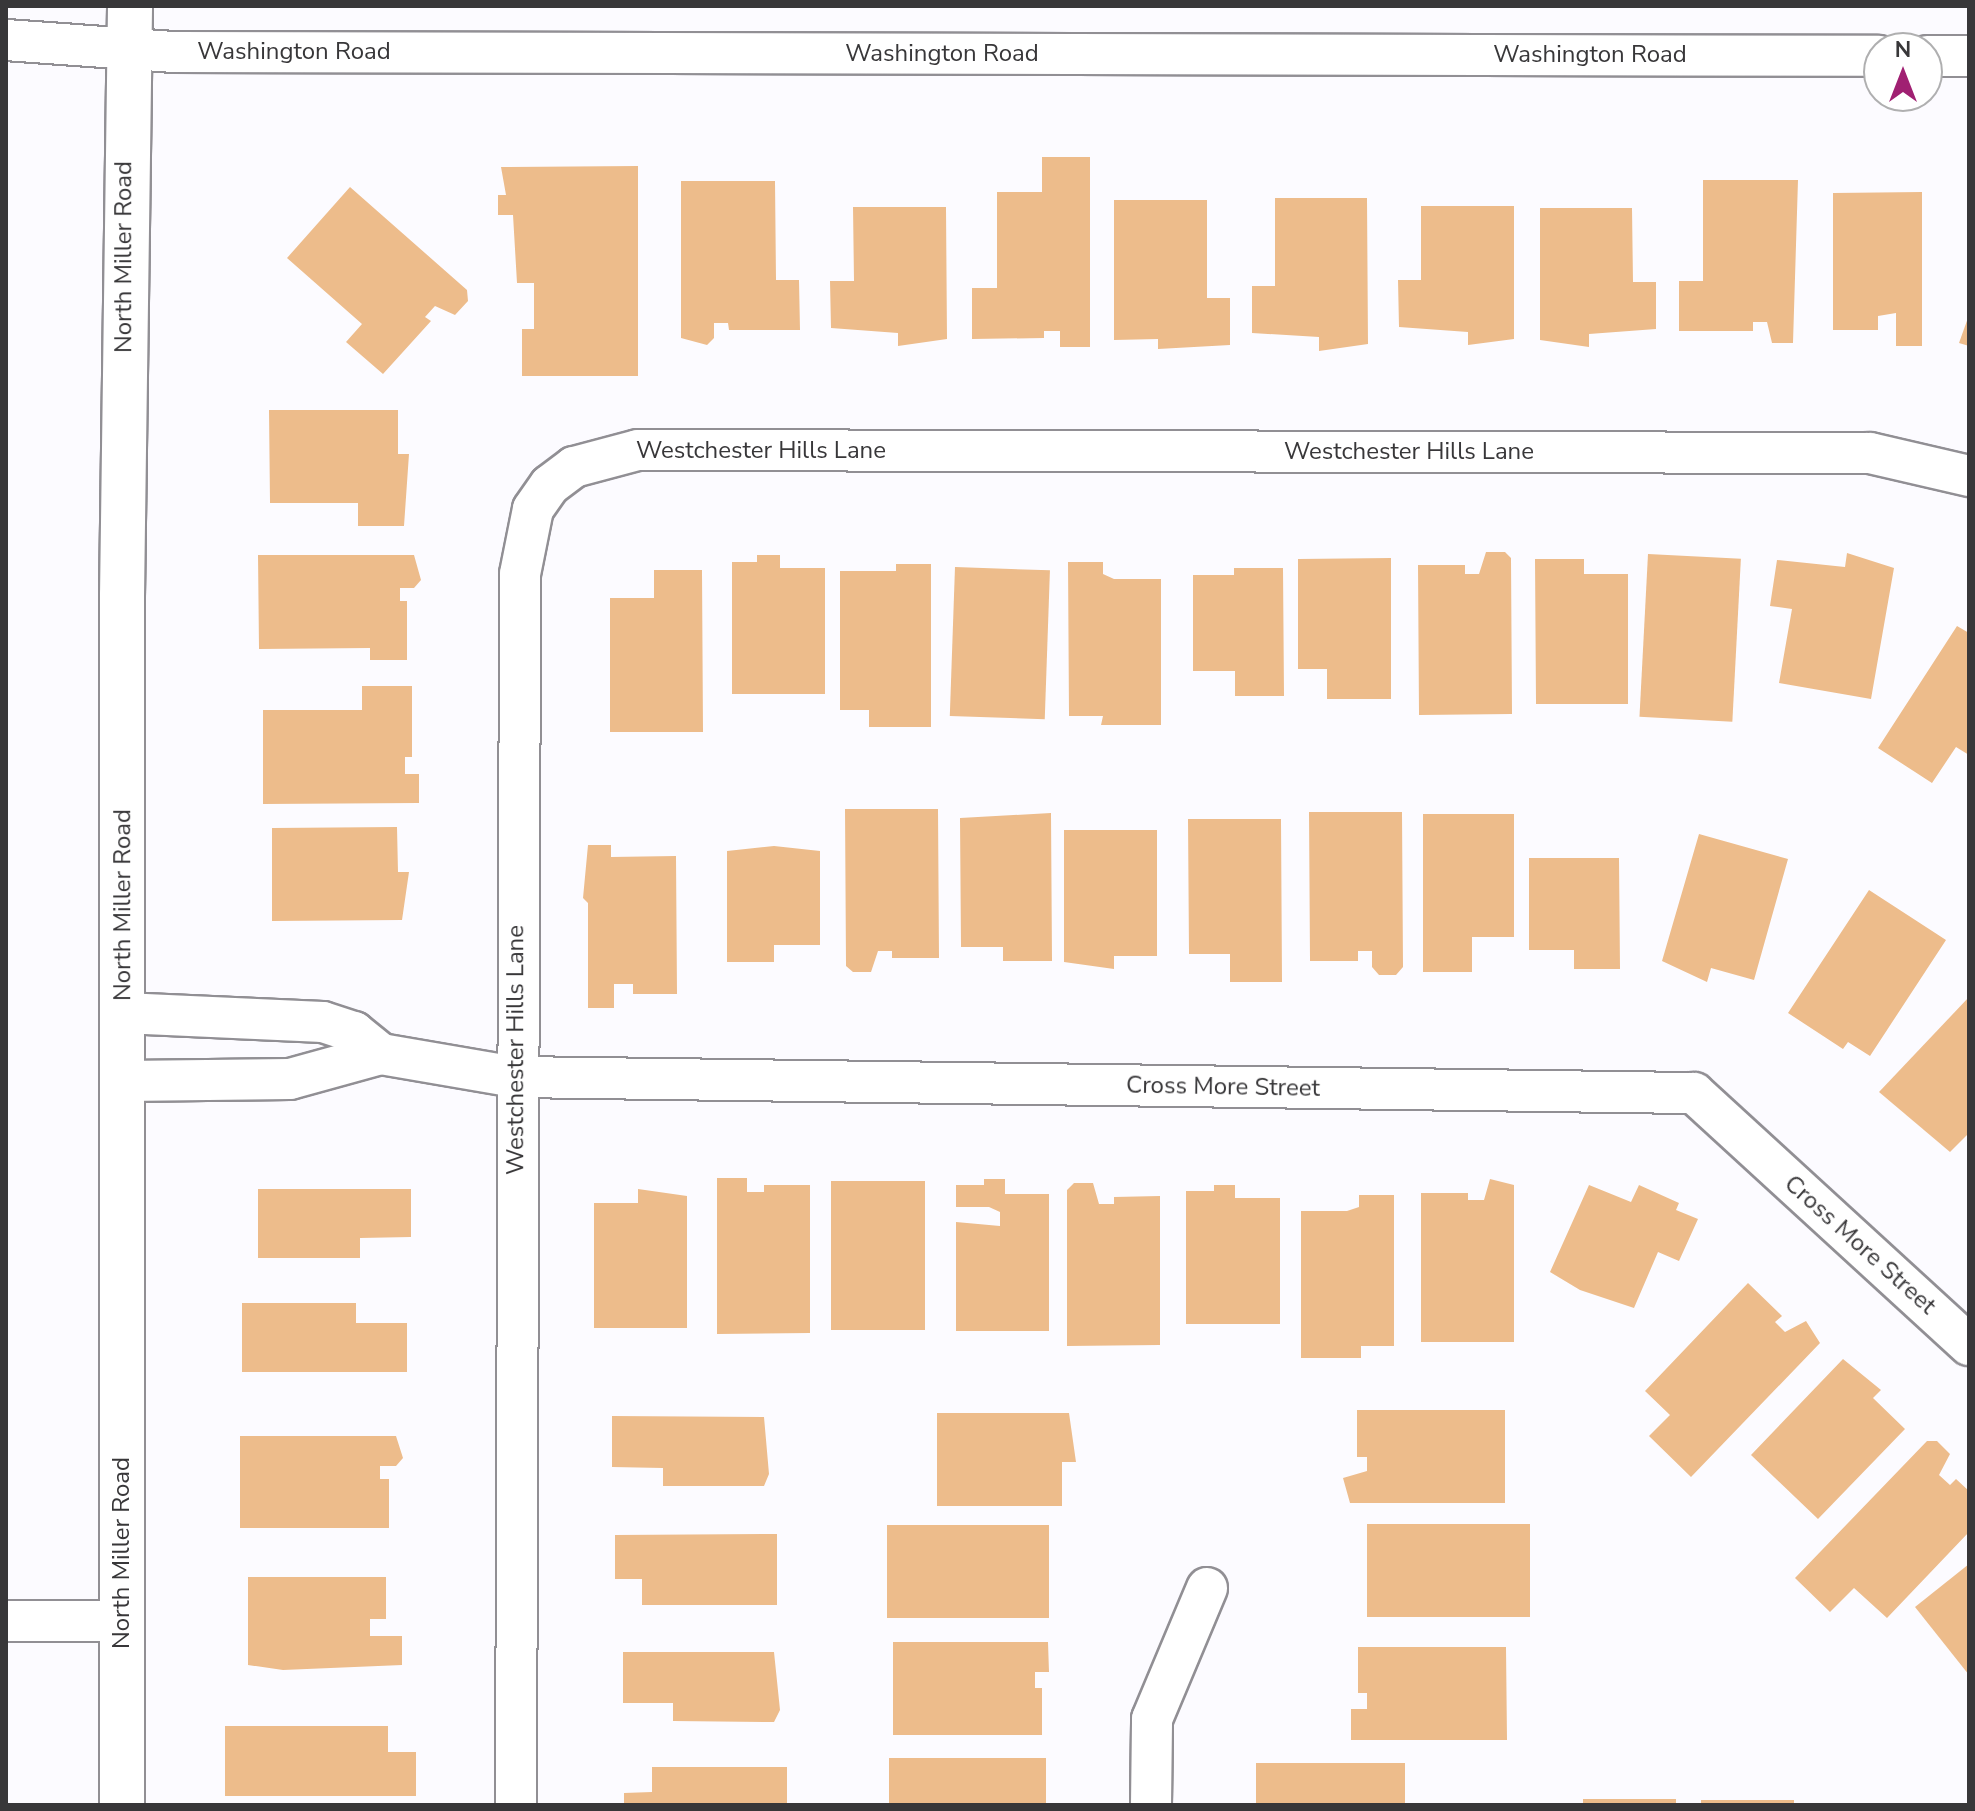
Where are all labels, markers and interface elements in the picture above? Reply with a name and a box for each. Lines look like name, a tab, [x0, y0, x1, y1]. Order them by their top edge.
north arrow	[1863, 32, 1943, 112]
text: N	[1895, 35, 1911, 65]
street label: Washington Road	[197, 38, 391, 66]
street label: Washington Road	[845, 40, 1039, 68]
street label: Washington Road	[1493, 41, 1687, 69]
street label: North Miller Road	[110, 161, 138, 353]
street label: Westchester Hills Lane	[636, 437, 886, 465]
street label: Westchester Hills Lane	[1284, 438, 1534, 466]
street label: North Miller Road	[109, 809, 137, 1001]
street label: Westchester Hills Lane	[502, 925, 530, 1175]
street label: Cross More Street	[1126, 1071, 1320, 1103]
street label: Cross More Street	[1778, 1169, 1942, 1321]
street label: North Miller Road	[108, 1457, 136, 1649]

